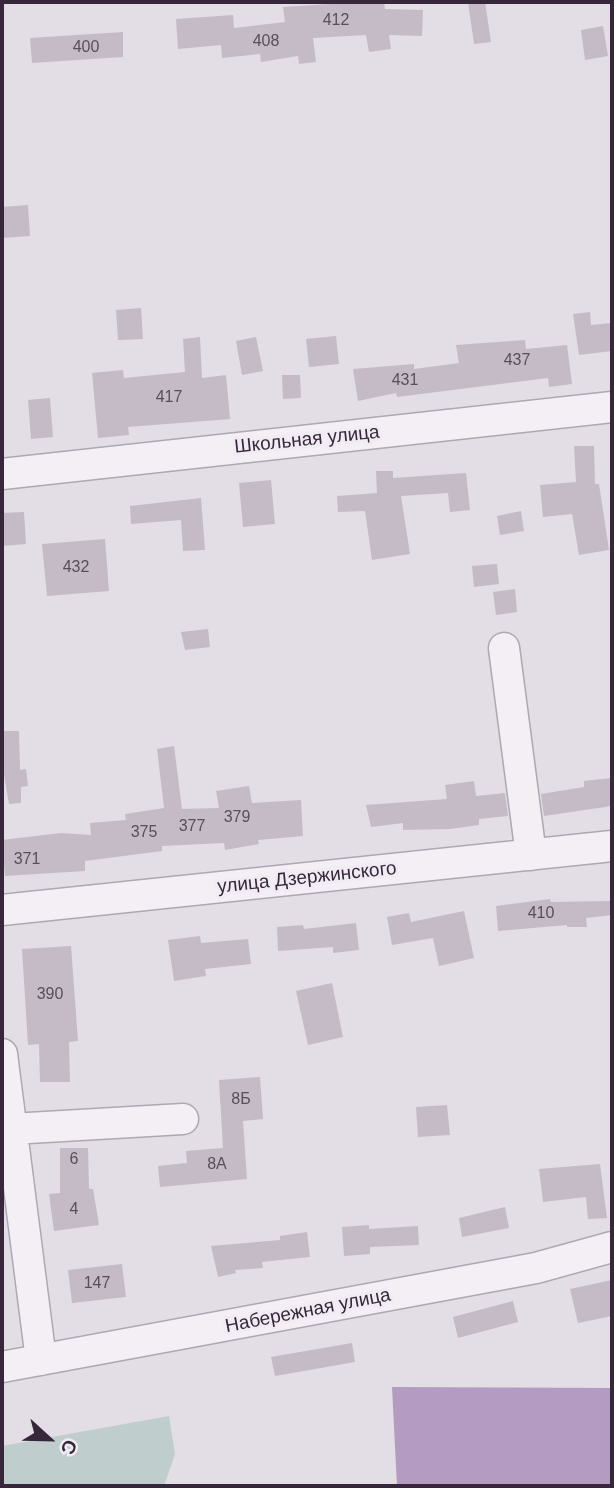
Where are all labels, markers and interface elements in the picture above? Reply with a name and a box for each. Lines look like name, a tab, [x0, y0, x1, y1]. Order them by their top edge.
house number: 412	[323, 11, 349, 31]
house number: 408	[253, 32, 279, 52]
house number: 400	[73, 38, 99, 58]
house number: 437	[504, 351, 530, 371]
house number: 431	[392, 371, 418, 391]
house number: 417	[156, 388, 182, 408]
street label: Школьная улица	[233, 421, 381, 459]
house number: 432	[63, 558, 89, 578]
house number: 379	[224, 808, 250, 828]
house number: 377	[179, 817, 205, 837]
house number: 375	[131, 823, 157, 843]
house number: 371	[14, 850, 40, 870]
street label: улица Дзержинского	[216, 857, 398, 899]
house number: 410	[528, 904, 554, 924]
house number: 390	[37, 985, 63, 1005]
house number: 8Б	[231, 1090, 251, 1110]
house number: 6	[70, 1150, 78, 1170]
house number: 8А	[207, 1155, 227, 1175]
house number: 4	[70, 1200, 78, 1220]
house number: 147	[84, 1274, 110, 1294]
street label: Набережная улица	[223, 1284, 393, 1338]
north arrow	[14, 1404, 84, 1474]
text: С	[57, 1437, 81, 1457]

